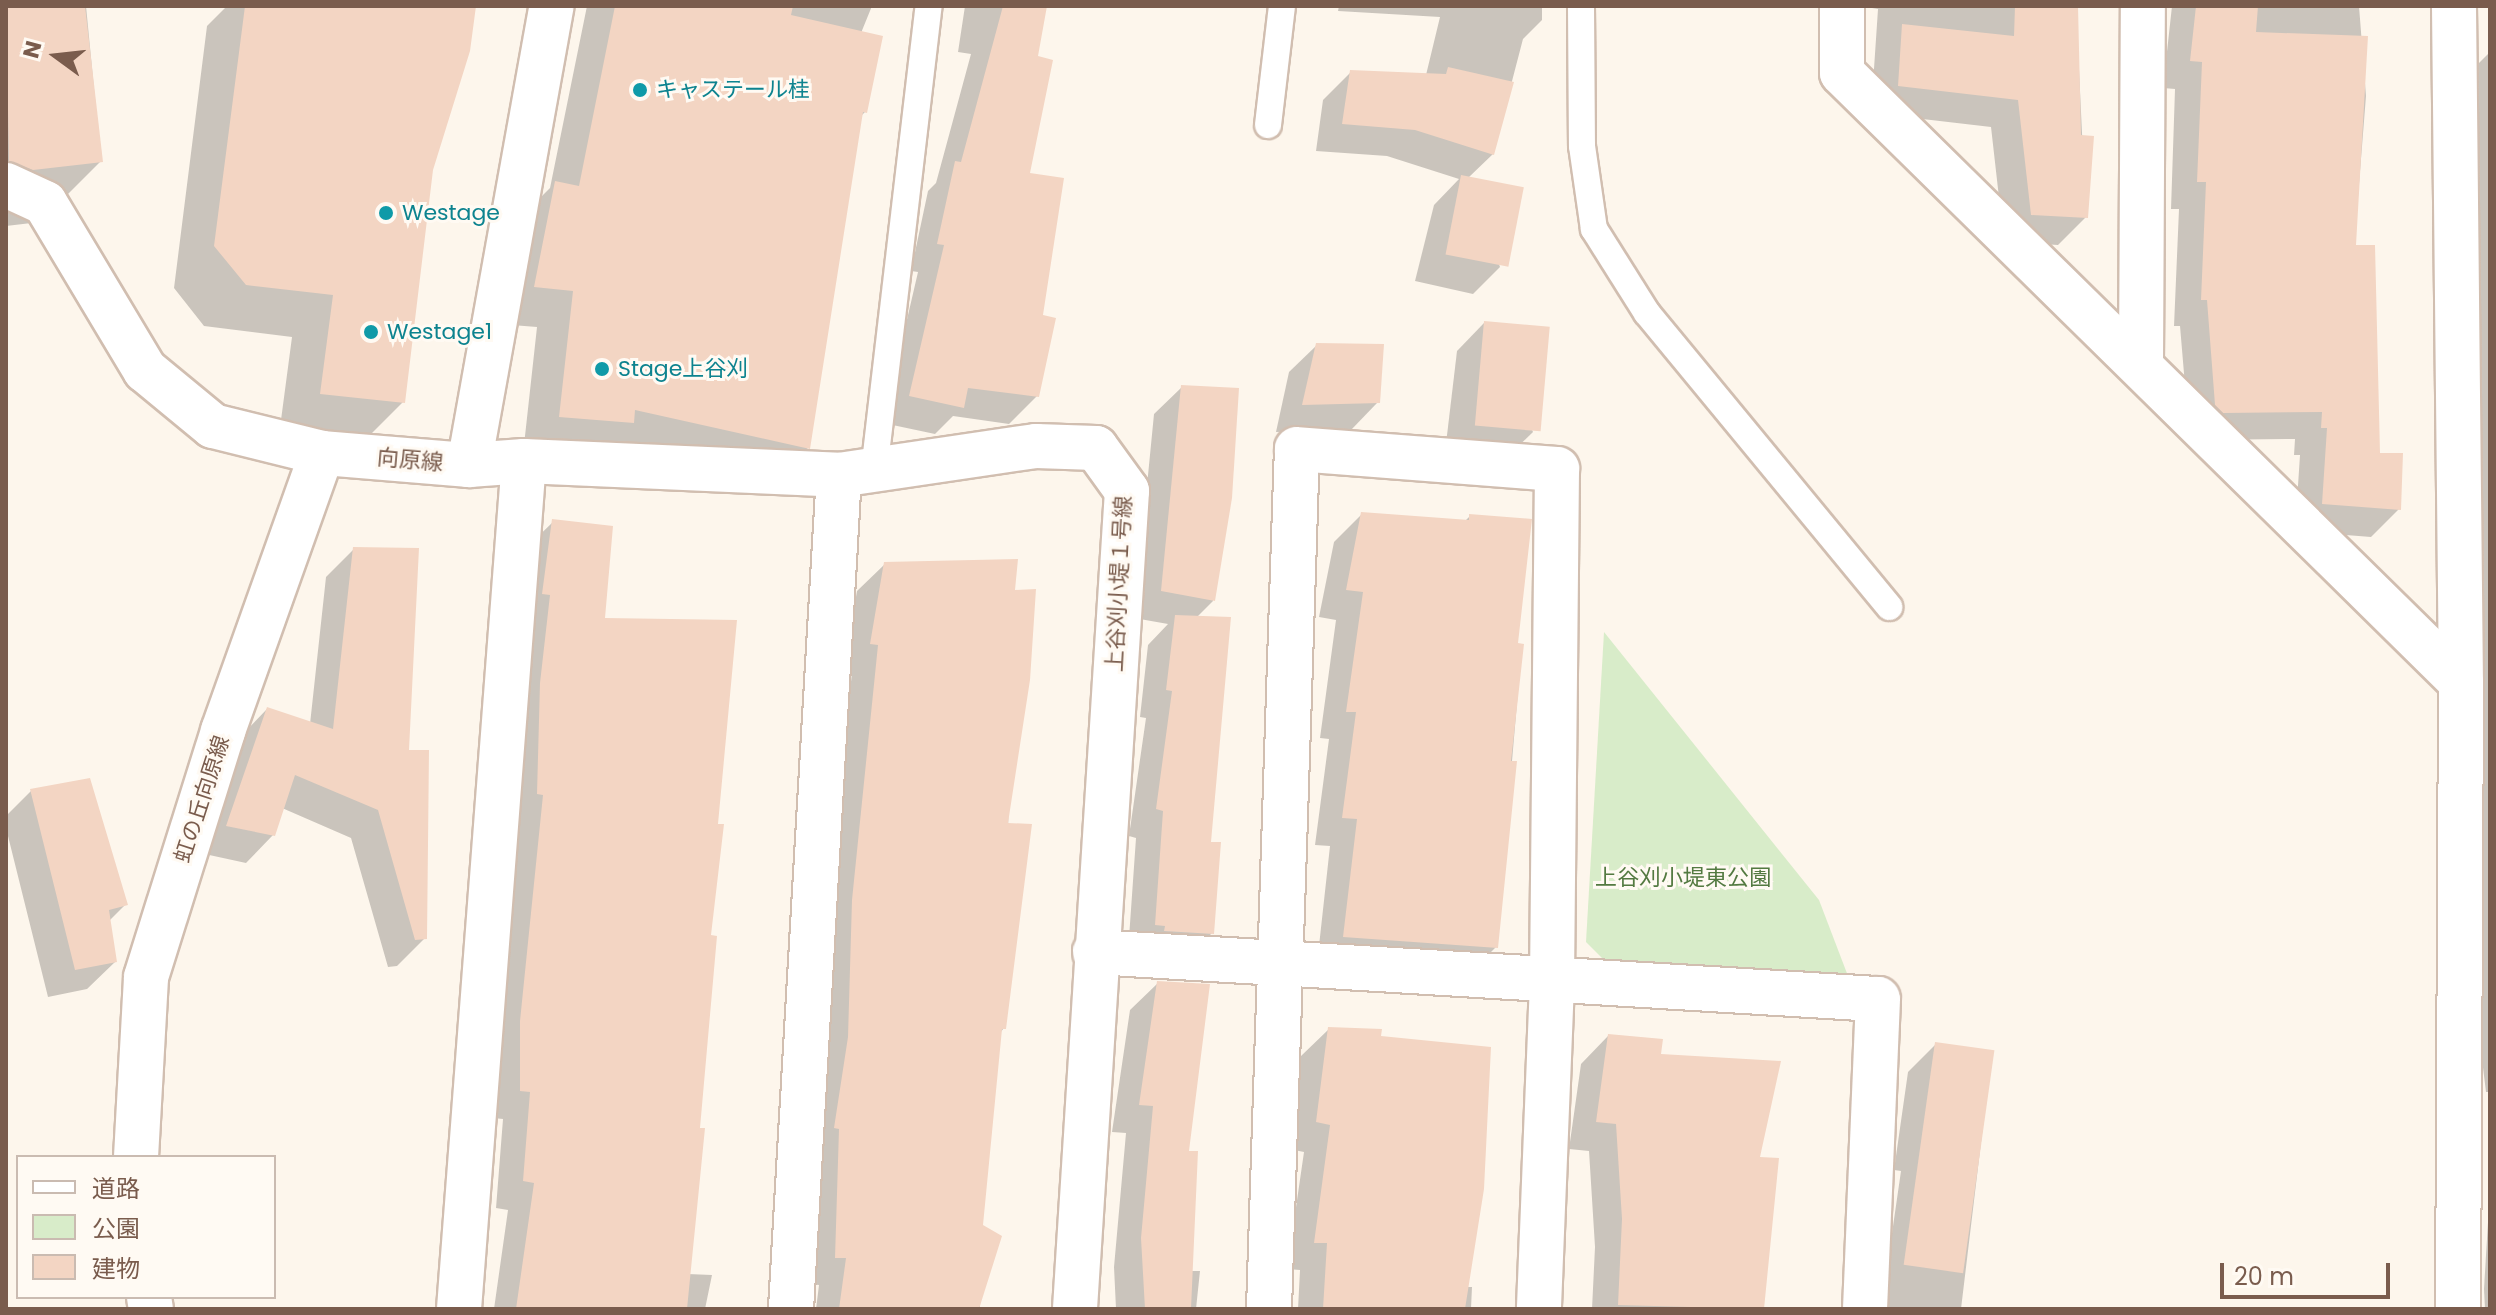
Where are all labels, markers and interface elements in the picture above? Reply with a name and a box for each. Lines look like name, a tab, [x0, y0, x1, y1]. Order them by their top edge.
north arrow	[16, 16, 96, 96]
text: N	[15, 38, 49, 62]
place label: キャステール桂	[656, 77, 810, 103]
marker: キャステール桂	[631, 81, 649, 99]
place label: Westage	[402, 200, 500, 226]
marker: Westage	[377, 204, 395, 222]
place label: Westage1	[387, 319, 492, 345]
marker: Westage1	[362, 323, 380, 341]
place label: Stage上谷刈	[618, 356, 748, 382]
marker: Stage上谷刈	[593, 360, 611, 378]
street label: 向原線	[376, 444, 444, 476]
street label: 上谷刈小堤１号線	[1101, 495, 1137, 673]
street label: 虹の丘向原線	[169, 732, 235, 866]
park label: 上谷刈小堤東公園	[1595, 865, 1771, 891]
legend	[16, 1155, 276, 1299]
text: 道路	[92, 1172, 140, 1205]
text: 公園	[92, 1212, 140, 1245]
scale bar	[2224, 1247, 2394, 1297]
text: 建物	[92, 1252, 140, 1285]
text: 20 m	[2234, 1260, 2294, 1293]

